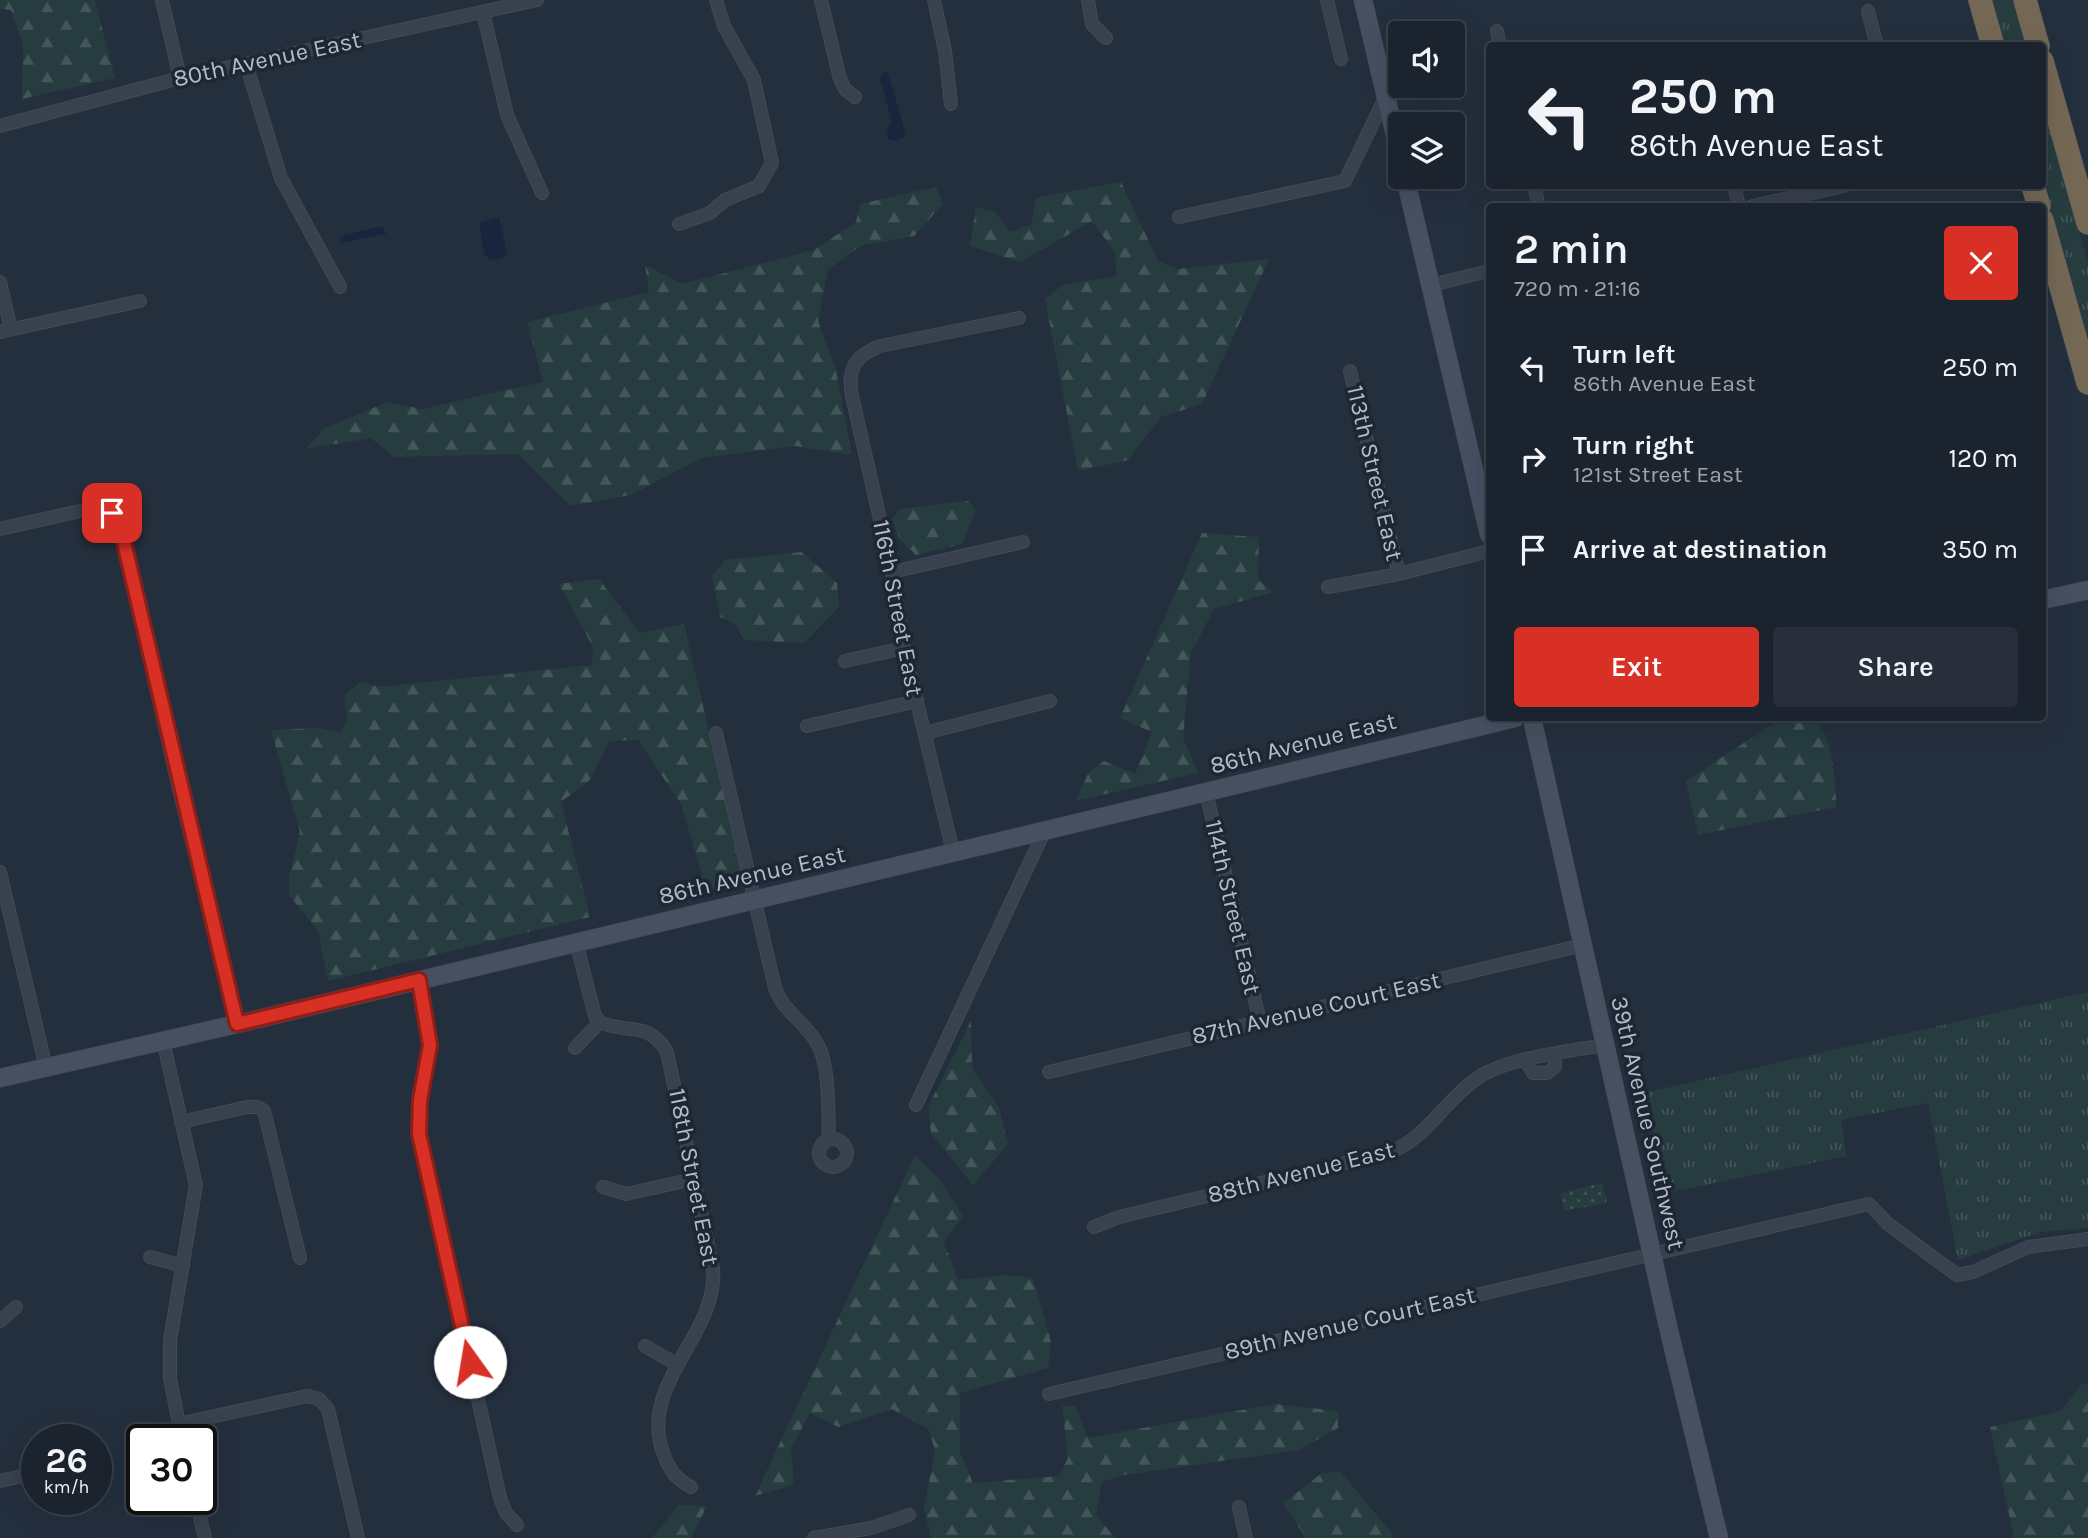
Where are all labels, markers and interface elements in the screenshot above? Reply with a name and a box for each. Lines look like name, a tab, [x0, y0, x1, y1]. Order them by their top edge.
map controls	[1388, 21, 1465, 189]
button: sound	[1388, 21, 1465, 98]
street label: 80th Avenue East	[171, 25, 363, 93]
text: 250 m	[1629, 68, 1777, 125]
icon: left	[1514, 70, 1605, 161]
button: layers	[1388, 112, 1465, 189]
text: 86th Avenue East	[1629, 127, 1883, 164]
text: 2 min	[1514, 224, 1629, 274]
button: close	[1944, 226, 2018, 300]
text: 720 m · 21:16	[1514, 275, 1641, 302]
text: Turn left	[1573, 339, 1675, 370]
icon: left	[1514, 349, 1552, 387]
text: 250 m	[1942, 352, 2018, 383]
text: 86th Avenue East	[1573, 370, 1756, 397]
street label: 113th Street East	[1341, 383, 1409, 563]
text: Turn right	[1573, 430, 1694, 461]
icon: right	[1514, 440, 1552, 478]
text: 120 m	[1948, 443, 2018, 474]
text: 121st Street East	[1573, 461, 1743, 488]
pin	[82, 483, 142, 543]
icon: arrive	[93, 494, 131, 532]
street label: 116th Street East	[867, 518, 929, 698]
icon: arrive	[1514, 531, 1552, 569]
text: Arrive at destination	[1573, 534, 1827, 565]
text: 350 m	[1942, 534, 2018, 565]
button: Exit	[1514, 627, 1759, 707]
button: Share	[1773, 627, 2018, 707]
street label: 86th Avenue East	[1207, 706, 1399, 780]
street label: 114th Street East	[1199, 817, 1267, 997]
street label: 86th Avenue East	[656, 840, 848, 910]
street label: 87th Avenue Court East	[1189, 966, 1443, 1050]
street label: 39th Avenue Southwest	[1605, 994, 1691, 1252]
street label: 118th Street East	[663, 1086, 725, 1268]
street label: 88th Avenue East	[1205, 1135, 1397, 1209]
street label: 89th Avenue Court East	[1222, 1280, 1478, 1366]
position arrow	[433, 1325, 507, 1399]
speed limit sign: 30	[126, 1424, 217, 1515]
text: 26	[45, 1440, 88, 1481]
text: km/h	[44, 1476, 89, 1498]

